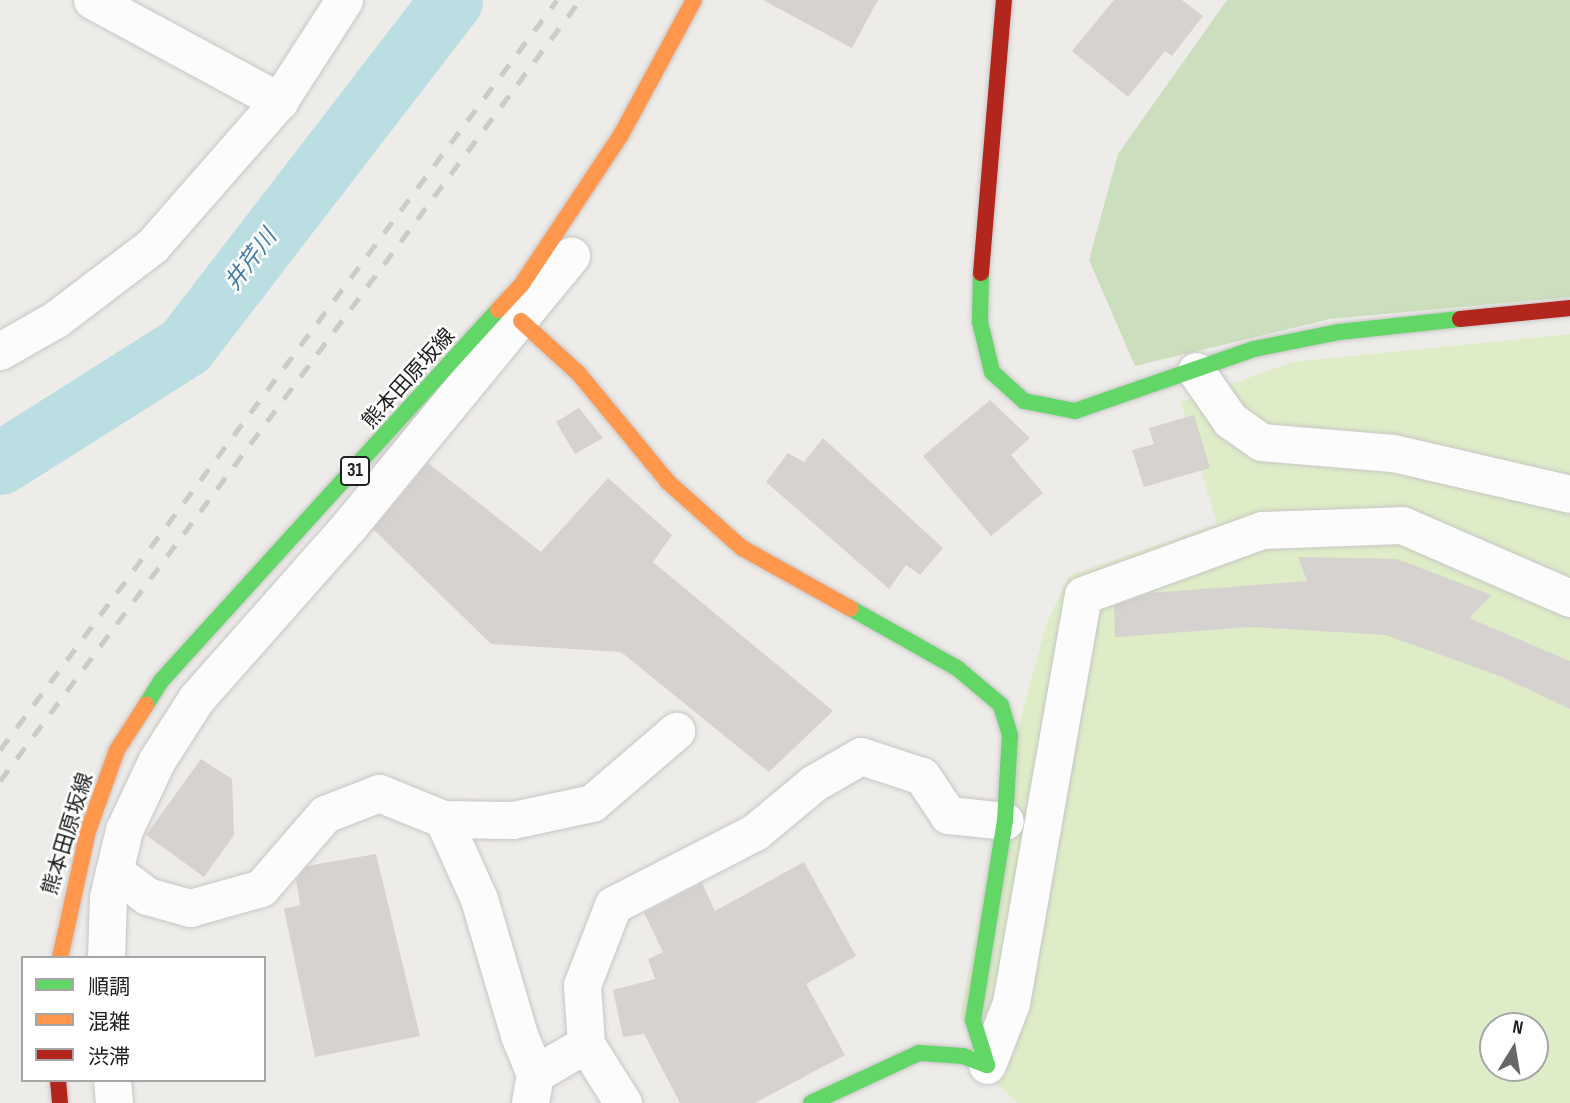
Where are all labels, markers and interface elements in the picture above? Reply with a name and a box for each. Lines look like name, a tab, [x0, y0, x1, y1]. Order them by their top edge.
water label: 井芹川	[219, 224, 283, 296]
street label: 熊本田原坂線	[357, 324, 461, 434]
road number: 31	[339, 456, 371, 486]
street label: 熊本田原坂線	[38, 770, 98, 898]
legend	[21, 956, 266, 1082]
text: 順調	[88, 975, 130, 1000]
text: 混雑	[88, 1010, 130, 1035]
north arrow	[1479, 1012, 1549, 1082]
text: N	[1511, 1016, 1525, 1040]
text: 渋滞	[88, 1045, 130, 1070]

